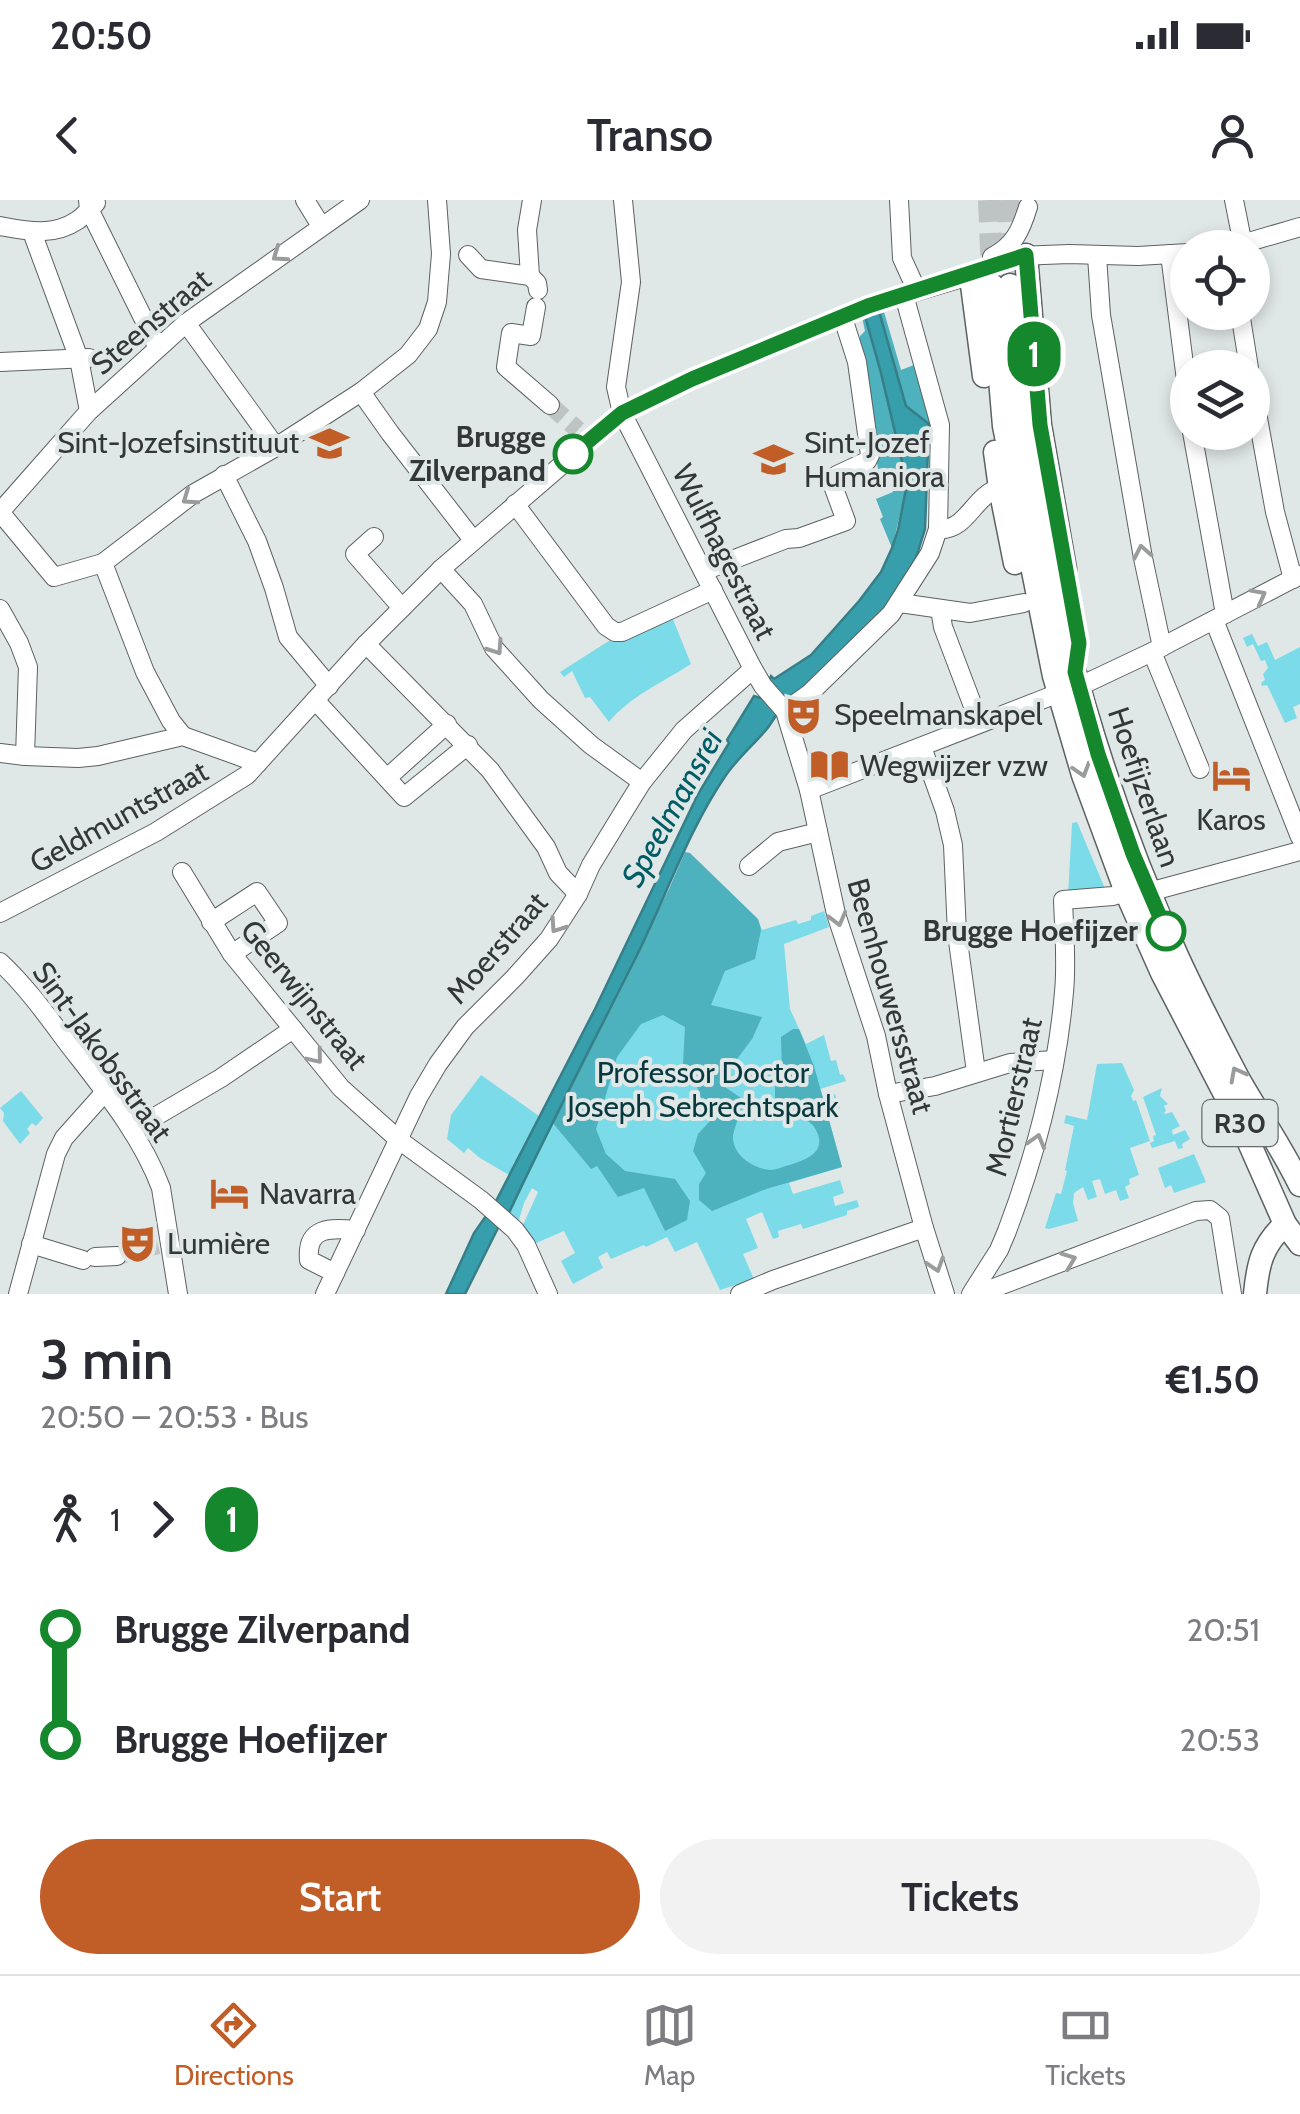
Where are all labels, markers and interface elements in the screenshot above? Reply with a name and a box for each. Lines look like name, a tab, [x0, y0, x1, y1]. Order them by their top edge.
text: 20:50	[50, 12, 153, 59]
icon: back	[40, 108, 95, 163]
text: Transo	[587, 108, 713, 162]
icon: person	[1205, 108, 1260, 163]
map controls	[1170, 230, 1270, 450]
button: locate	[1170, 230, 1270, 330]
one-way arrow	[272, 243, 291, 261]
street label: Steenstraat	[83, 261, 218, 382]
line badge: 1	[1002, 322, 1066, 386]
text: 1	[1028, 333, 1040, 376]
button: layers	[1170, 350, 1270, 450]
place label: Brugge Zilverpand	[409, 418, 546, 489]
school or university icon: Sint-Jozefsinstituut	[308, 422, 350, 464]
place label: Sint-Jozefsinstituut	[57, 424, 299, 461]
place label: Sint-Jozef Humaniora	[804, 424, 945, 495]
marker: Brugge Zilverpand	[554, 435, 592, 473]
school or university icon: Sint-Jozef Humaniora	[753, 439, 795, 481]
street label: Wulfhagestraat	[664, 458, 784, 646]
one-way arrow	[182, 486, 200, 504]
one-way arrow	[1133, 543, 1154, 560]
one-way arrow	[1249, 589, 1267, 608]
one-way arrow	[484, 637, 503, 655]
theatre icon: Speelmanskapel	[783, 694, 825, 736]
place label: Speelmanskapel	[834, 696, 1043, 733]
street label: Hoefijzerlaan	[1100, 702, 1189, 872]
water label: Speelmansrei	[612, 721, 731, 893]
library icon: Wegwijzer vzw	[809, 745, 851, 787]
place label: Wegwijzer vzw	[860, 747, 1048, 784]
street label: Geldmuntstraat	[23, 752, 214, 881]
hotel icon: Karos	[1210, 755, 1252, 797]
one-way arrow	[1070, 761, 1091, 778]
place label: Karos	[1196, 801, 1266, 838]
street label: Beenhouwersstraat	[839, 874, 942, 1118]
street label: Moerstraat	[438, 884, 555, 1011]
one-way arrow	[826, 910, 847, 927]
street label: Geerwijnstraat	[233, 912, 376, 1077]
place label: Brugge Hoefijzer	[923, 912, 1138, 949]
marker: Brugge Hoefijzer	[1147, 912, 1185, 950]
one-way arrow	[551, 915, 569, 934]
street label: Sint-Jakobsstraat	[25, 954, 180, 1149]
street label: Mortierstraat	[977, 1014, 1050, 1180]
one-way arrow	[304, 1046, 322, 1064]
park label: Professor Doctor Joseph Sebrechtspark	[566, 1054, 839, 1125]
one-way arrow	[1230, 1067, 1249, 1085]
road number: R30	[1202, 1100, 1278, 1146]
one-way arrow	[1025, 1133, 1046, 1150]
hotel icon: Navarra	[208, 1173, 250, 1215]
place label: Navarra	[259, 1175, 356, 1212]
theatre icon: Lumière	[116, 1223, 158, 1265]
place label: Lumière	[167, 1225, 270, 1262]
one-way arrow	[1060, 1251, 1077, 1271]
one-way arrow	[924, 1256, 944, 1273]
text: 3 min	[40, 1326, 173, 1393]
text: €1.50	[1166, 1356, 1260, 1403]
text: 20:50 – 20:53 · Bus	[40, 1397, 309, 1436]
icon: walk	[40, 1492, 95, 1547]
icon: forward	[135, 1492, 190, 1547]
text: 1	[225, 1498, 238, 1541]
text: 1	[110, 1500, 120, 1539]
text: Brugge Zilverpand	[114, 1606, 411, 1653]
text: 20:51	[1186, 1610, 1260, 1649]
text: Brugge Hoefijzer	[114, 1716, 387, 1763]
text: 20:53	[1180, 1720, 1260, 1759]
button: Start	[40, 1839, 640, 1954]
button: Tickets	[660, 1839, 1260, 1954]
tab: Directions	[174, 1998, 294, 2092]
tab: Map	[642, 1998, 697, 2092]
tab: Tickets	[1045, 1998, 1126, 2092]

